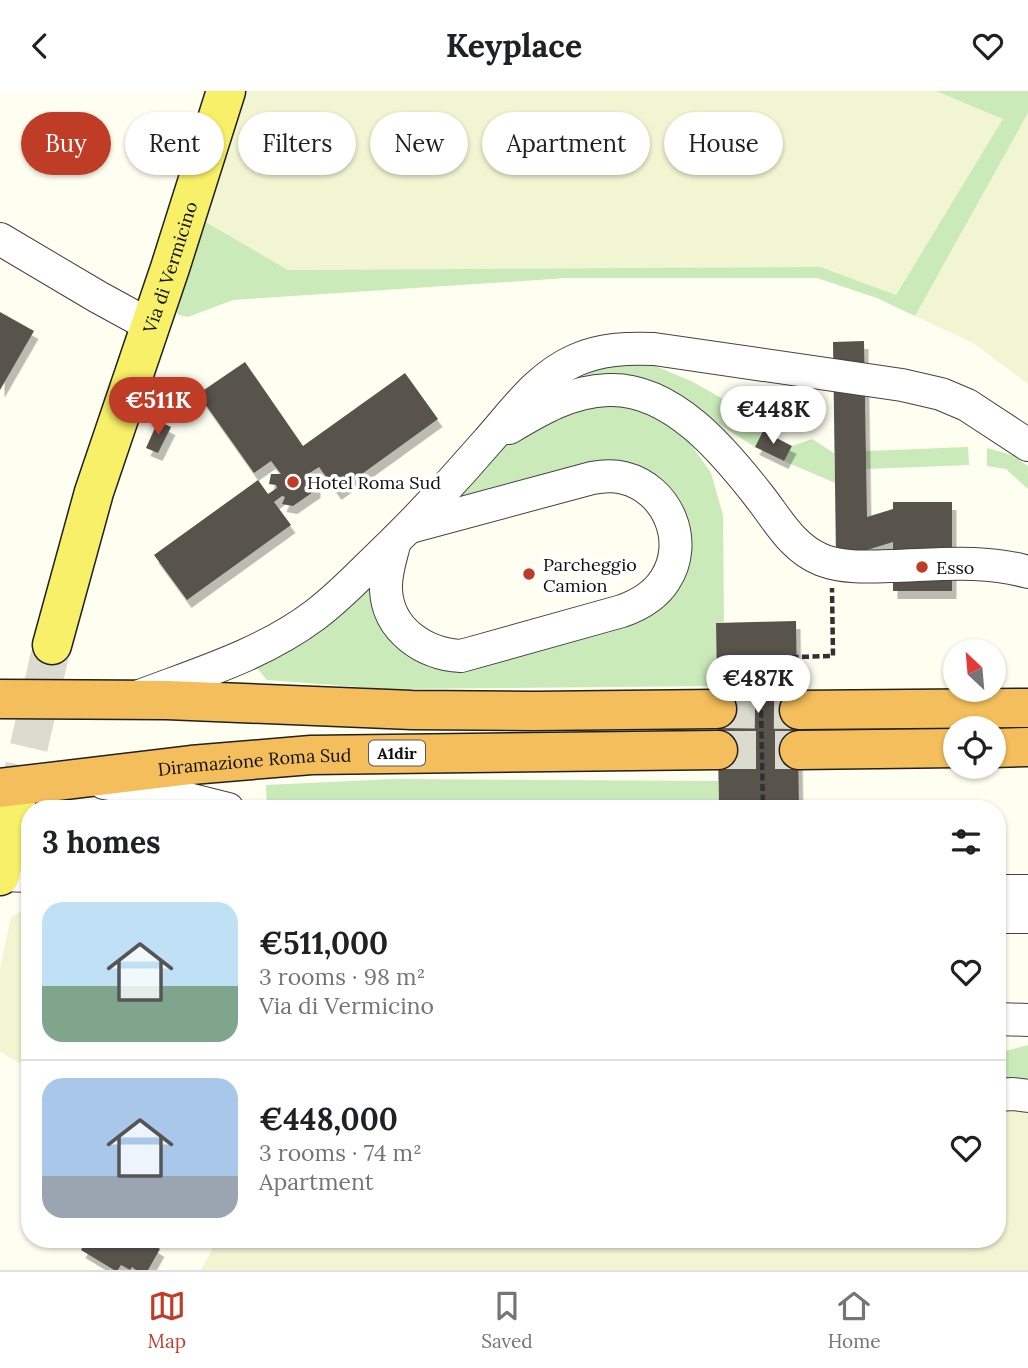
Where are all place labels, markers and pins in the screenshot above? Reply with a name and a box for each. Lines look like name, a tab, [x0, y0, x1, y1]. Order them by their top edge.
pin: €511K	[109, 377, 207, 437]
pin: €448K	[724, 387, 822, 446]
place label: Hotel Roma Sud	[307, 471, 441, 494]
marker: Hotel Roma Sud	[285, 474, 301, 490]
place label: Parcheggio Camion	[543, 553, 637, 597]
place label: Esso	[936, 556, 974, 579]
marker: Esso	[914, 559, 930, 575]
marker: Parcheggio Camion	[521, 566, 537, 582]
pin: €487K	[709, 655, 807, 715]

